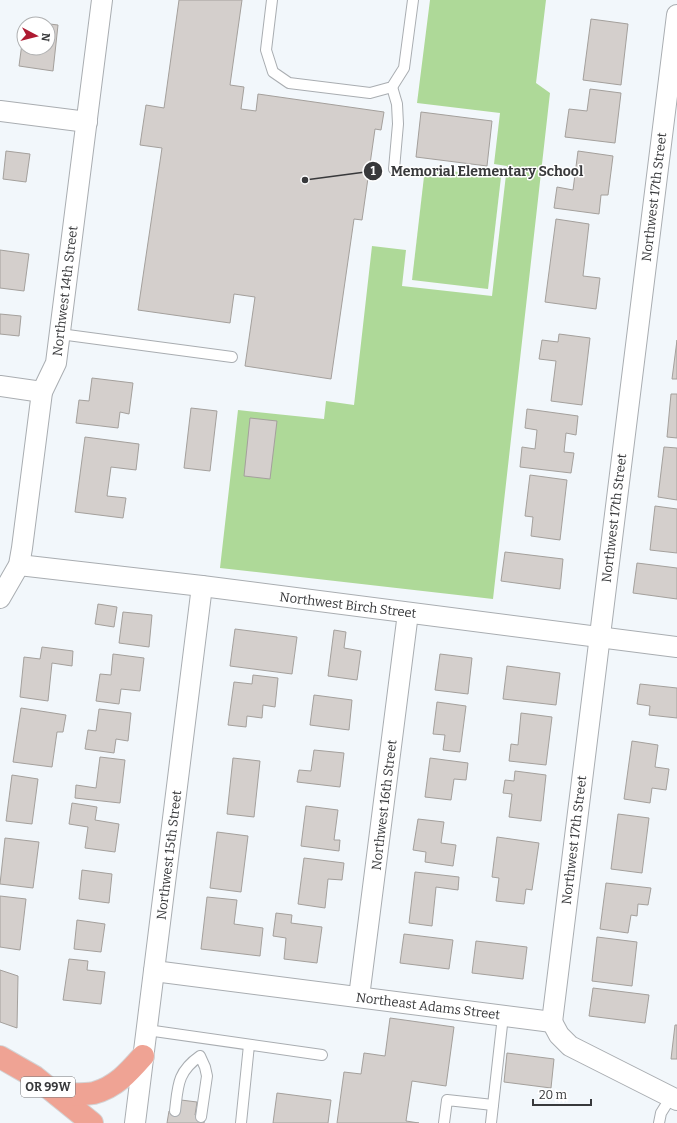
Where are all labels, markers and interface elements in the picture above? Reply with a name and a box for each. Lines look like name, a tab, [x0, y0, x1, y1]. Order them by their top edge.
north arrow	[16, 16, 56, 56]
text: N	[38, 32, 52, 43]
street label: Northwest 17th Street	[639, 131, 669, 262]
callout: Memorial Elementary School	[363, 158, 592, 184]
text: Memorial Elementary School	[391, 163, 584, 180]
text: 1	[370, 164, 376, 178]
street label: Northwest 14th Street	[50, 225, 80, 357]
street label: Northwest 17th Street	[599, 452, 629, 583]
street label: Northwest Birch Street	[279, 589, 418, 621]
street label: Northwest 16th Street	[369, 739, 399, 871]
street label: Northwest 17th Street	[559, 774, 589, 905]
street label: Northwest 15th Street	[154, 789, 184, 921]
street label: Northeast Adams Street	[355, 990, 501, 1022]
road number: OR 99W	[21, 1077, 75, 1097]
scale bar	[533, 1081, 591, 1107]
text: 20 m	[539, 1088, 568, 1102]

